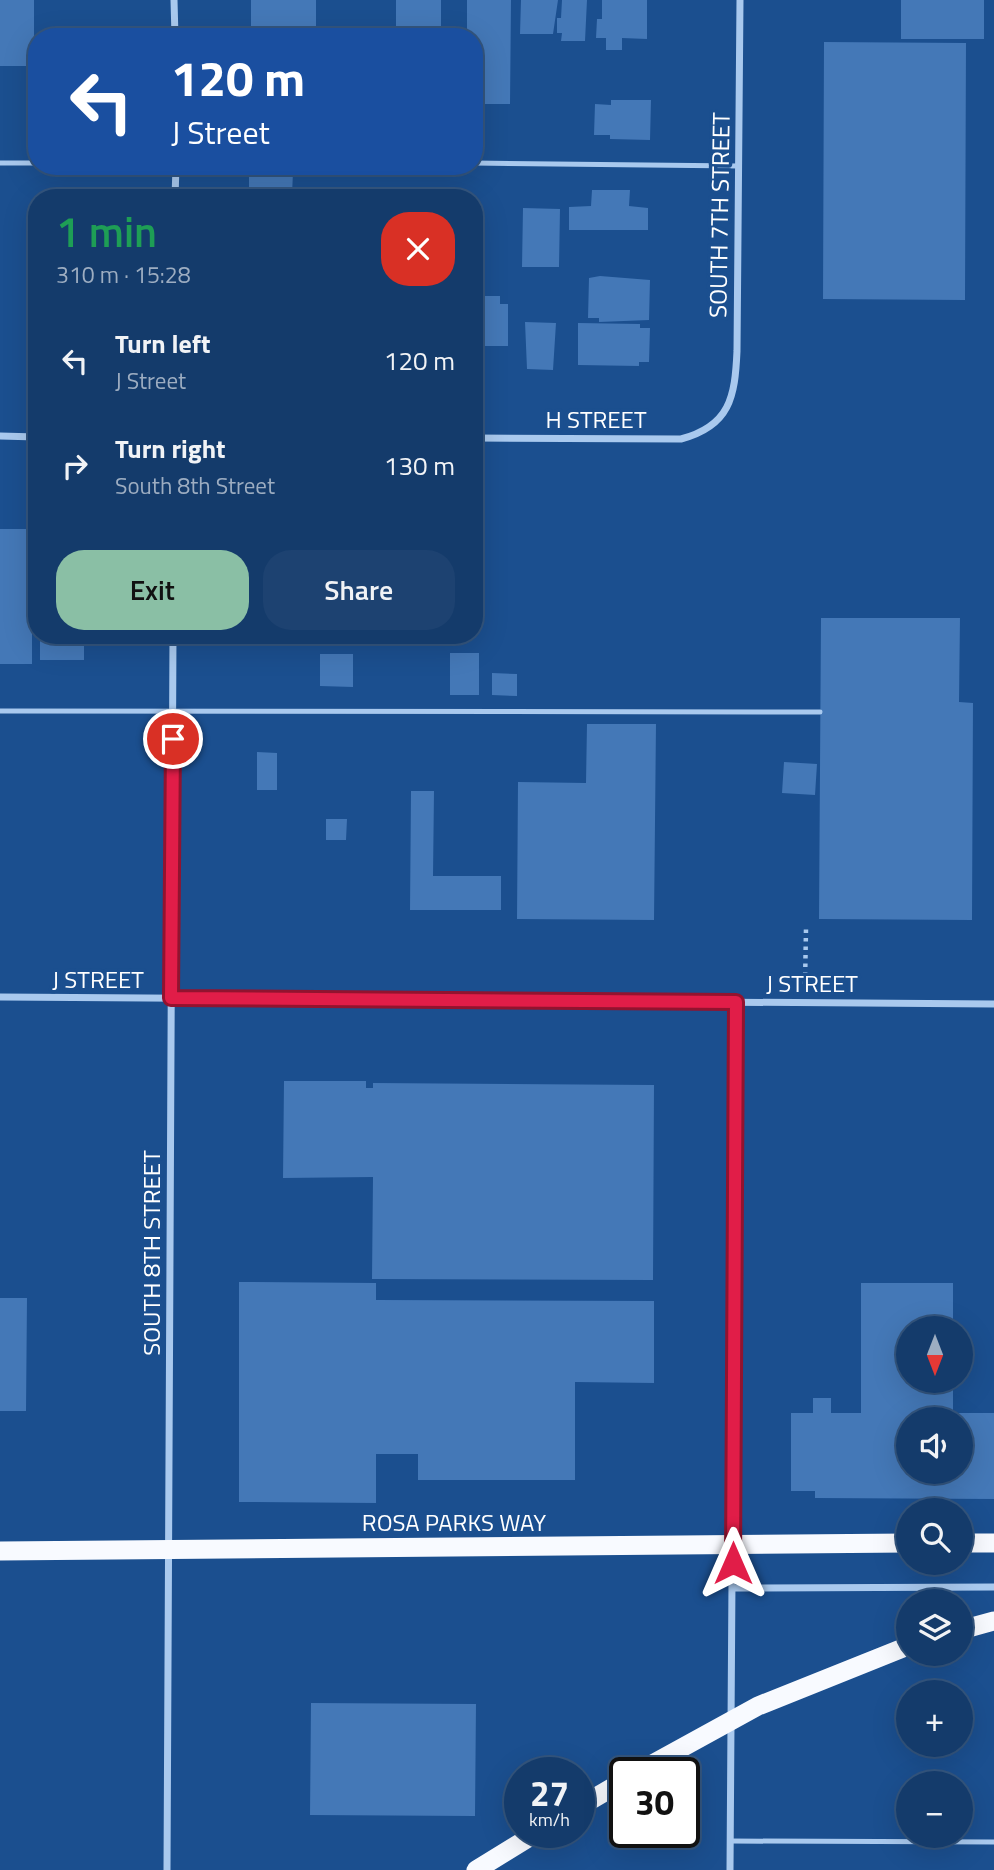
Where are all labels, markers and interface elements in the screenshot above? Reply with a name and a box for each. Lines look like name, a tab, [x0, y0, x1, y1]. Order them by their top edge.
text: 120 m	[171, 40, 305, 115]
icon: left	[56, 56, 147, 147]
text: J Street	[171, 108, 270, 156]
street label: SOUTH 7TH STREET	[699, 112, 739, 318]
text: 1 min	[56, 199, 157, 263]
button: close	[381, 212, 455, 286]
text: 310 m · 15:28	[56, 257, 191, 292]
text: Turn left	[115, 324, 210, 363]
text: 120 m	[384, 341, 455, 380]
icon: left	[56, 342, 94, 380]
text: J Street	[115, 363, 186, 398]
street label: H STREET	[545, 401, 647, 437]
text: Turn right	[115, 429, 226, 468]
text: 130 m	[384, 446, 455, 485]
icon: right	[56, 447, 94, 485]
text: South 8th Street	[115, 468, 275, 503]
button: Exit	[56, 550, 249, 630]
button: Share	[263, 550, 455, 630]
pin	[143, 709, 203, 769]
icon: arrive	[154, 720, 192, 758]
street label: J STREET	[52, 961, 144, 997]
street label: J STREET	[766, 965, 858, 1001]
street label: SOUTH 8TH STREET	[133, 1150, 169, 1356]
north arrow	[896, 1316, 973, 1393]
map controls	[896, 1316, 973, 1848]
button: sound	[896, 1407, 973, 1484]
button: search	[896, 1498, 973, 1575]
street label: ROSA PARKS WAY	[362, 1504, 546, 1540]
position arrow	[696, 1526, 770, 1600]
button: layers	[896, 1589, 973, 1666]
button: +	[896, 1680, 973, 1757]
speed limit sign: 30	[609, 1757, 700, 1848]
text: 27	[530, 1766, 569, 1820]
button: −	[896, 1771, 973, 1848]
text: km/h	[529, 1806, 570, 1833]

